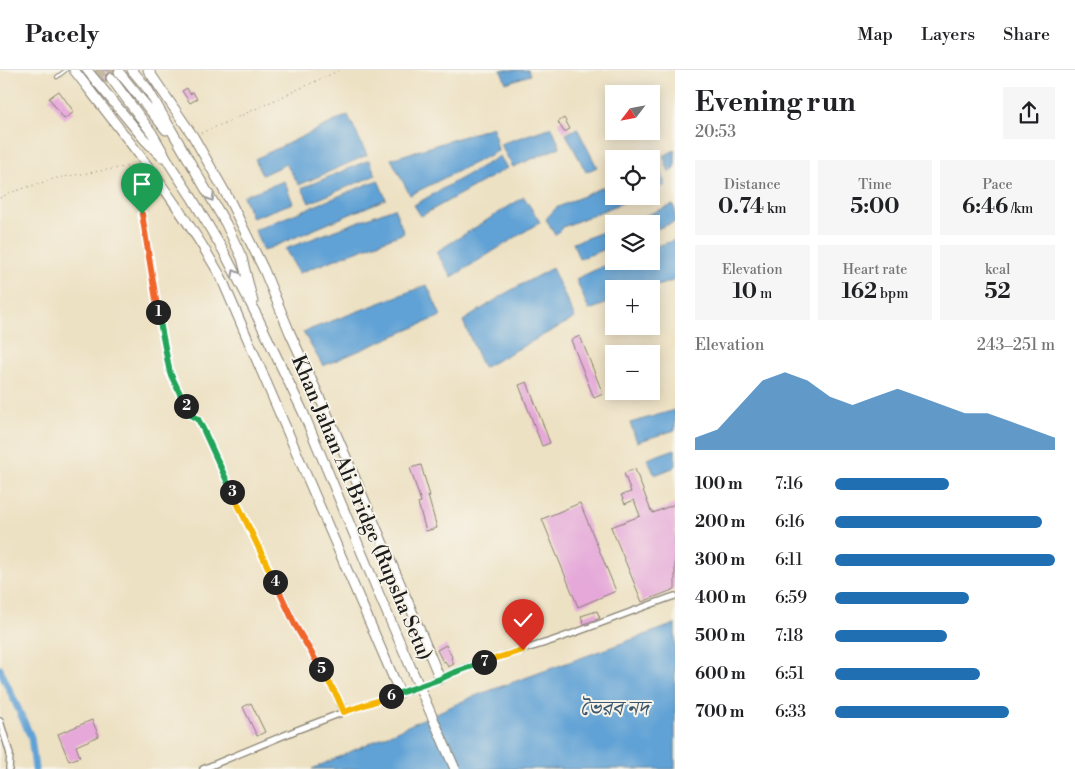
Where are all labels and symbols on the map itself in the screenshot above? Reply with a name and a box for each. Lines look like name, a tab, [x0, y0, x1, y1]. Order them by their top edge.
north arrow	[605, 85, 660, 140]
pin	[121, 163, 163, 214]
one-way arrow	[205, 193, 215, 202]
one-way arrow	[231, 269, 241, 278]
pin: 1	[146, 300, 170, 324]
street label: Khan Jahan Ali Bridge (Rupsha Setu)	[285, 352, 437, 664]
pin: 2	[174, 394, 198, 418]
pin: 3	[220, 480, 244, 504]
pin: 4	[262, 570, 288, 594]
pin	[502, 599, 544, 650]
pin: 7	[472, 650, 496, 674]
pin: 5	[308, 656, 334, 682]
pin: 6	[378, 684, 404, 708]
water label: ভৈরব নদ	[580, 695, 653, 722]

